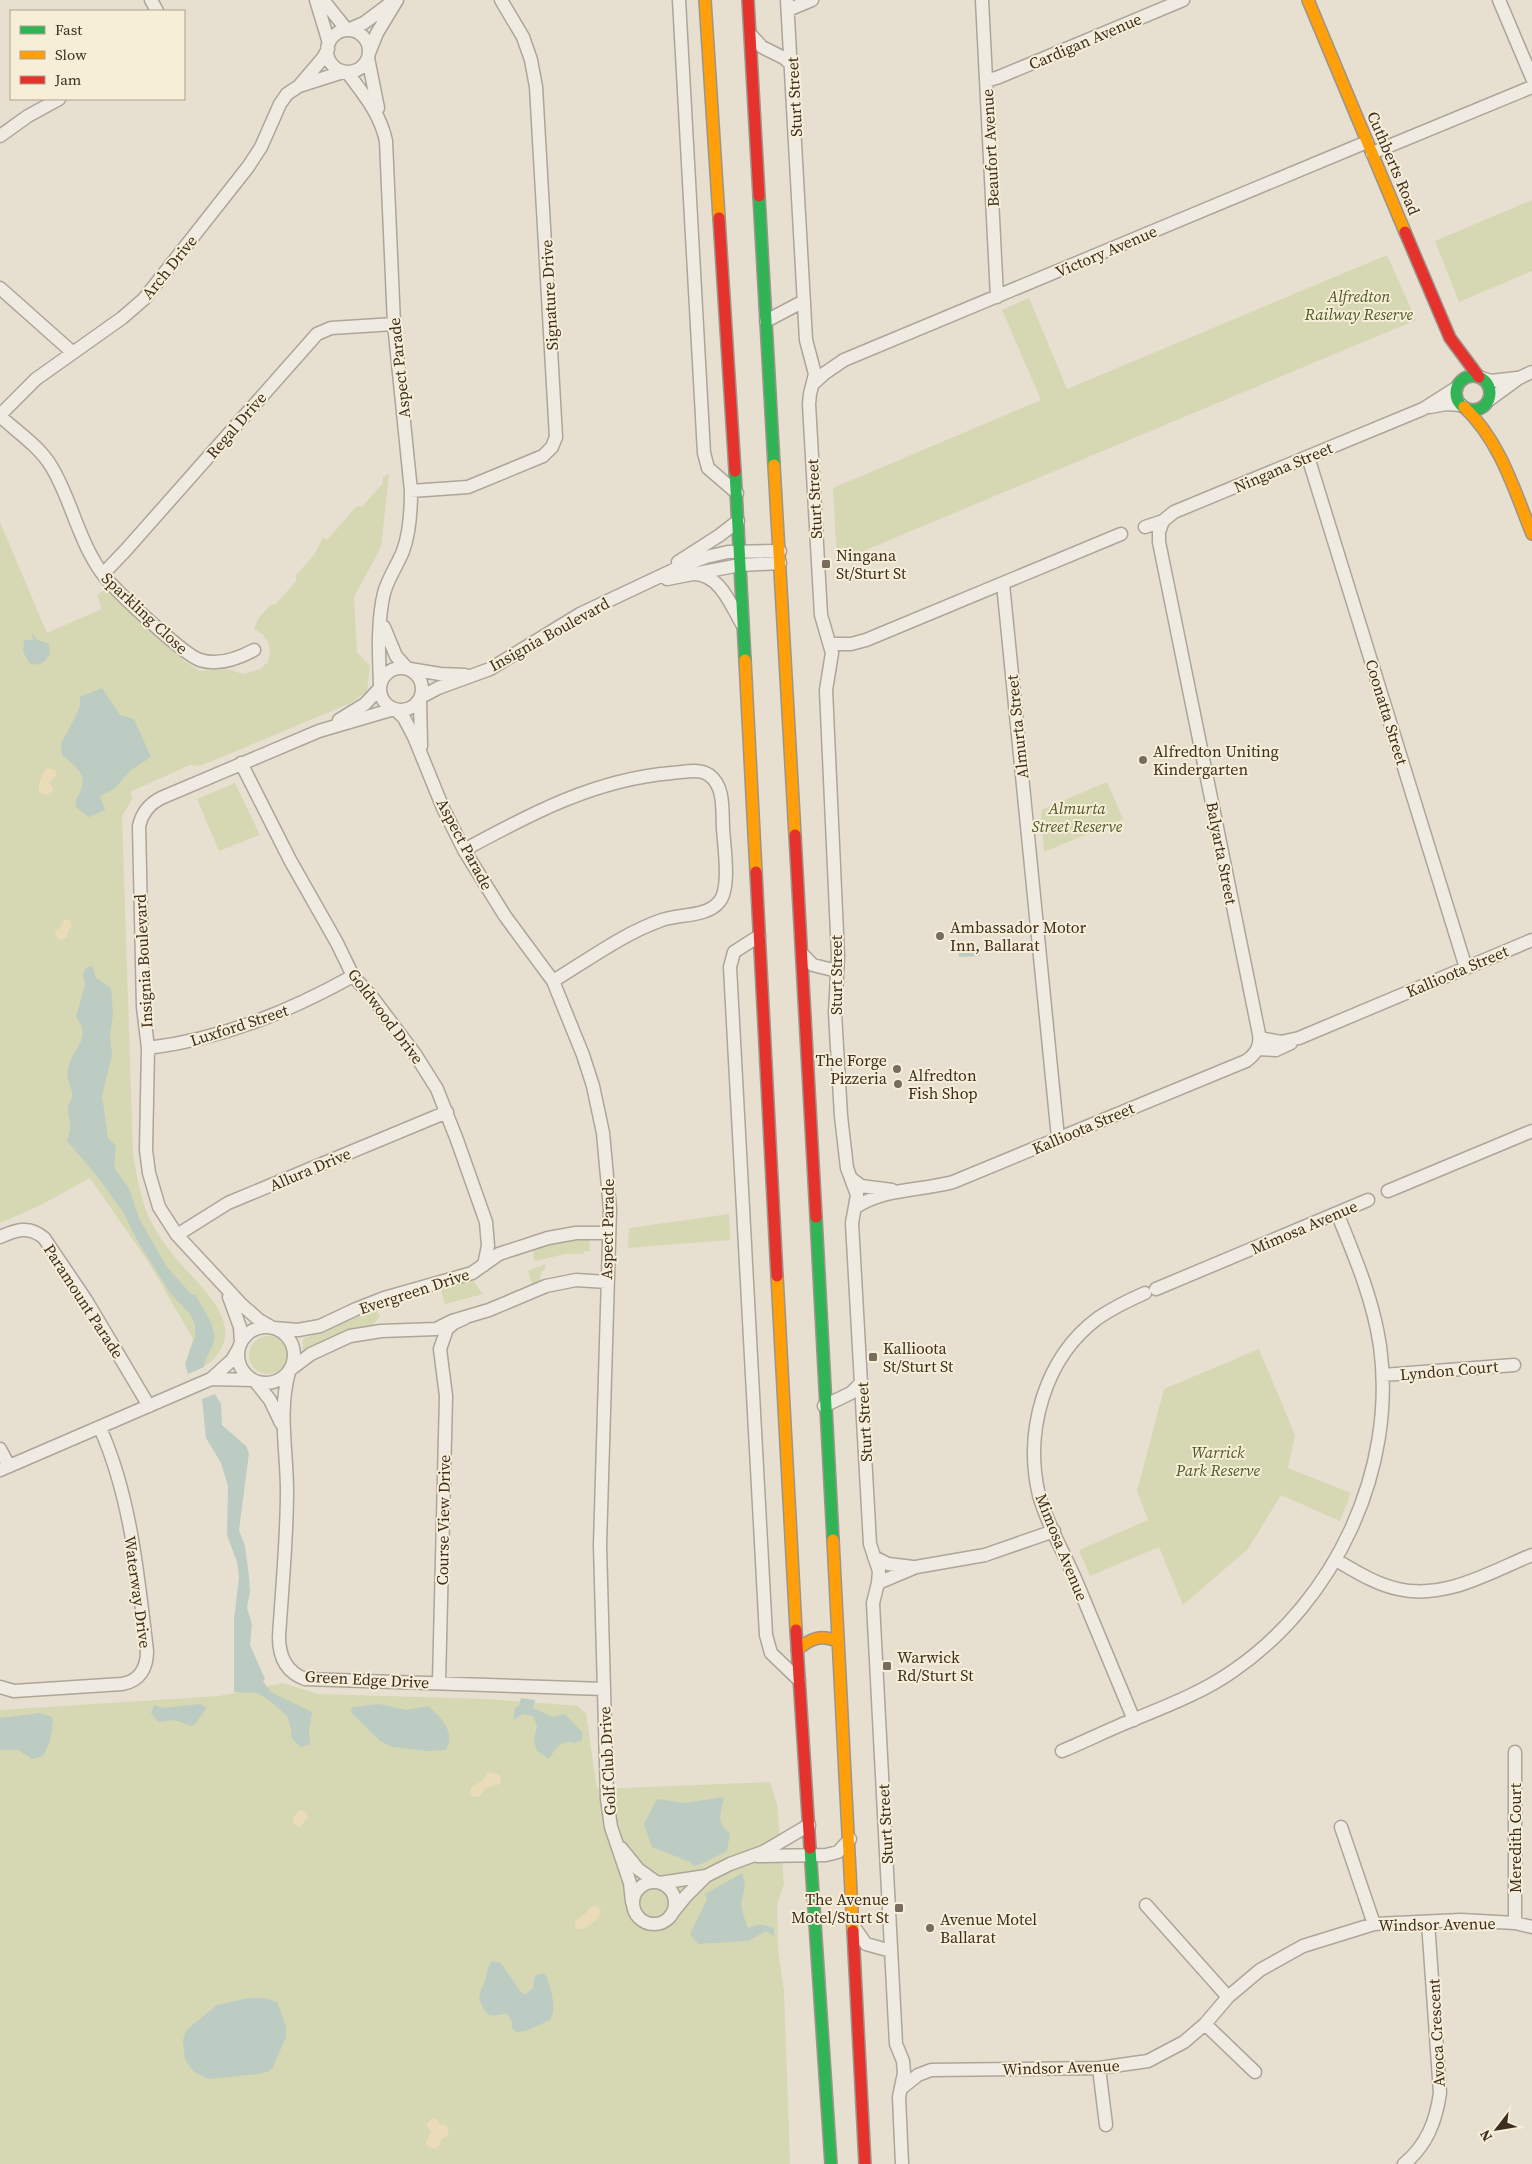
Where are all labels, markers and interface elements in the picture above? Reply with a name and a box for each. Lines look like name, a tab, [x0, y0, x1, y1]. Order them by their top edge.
street label: Cardigan Avenue	[1025, 7, 1145, 75]
legend	[10, 10, 185, 100]
text: Fast	[55, 19, 82, 40]
text: Slow	[55, 44, 87, 65]
street label: Sturt Street	[781, 56, 807, 137]
text: Jam	[54, 69, 82, 90]
street label: Beaufort Avenue	[976, 88, 1004, 208]
street label: Cuthberts Road	[1362, 108, 1426, 218]
street label: Victory Avenue	[1052, 220, 1160, 282]
street label: Arch Drive	[136, 230, 202, 304]
street label: Signature Drive	[535, 239, 563, 351]
park label: Alfredton Railway Reserve	[1304, 285, 1414, 325]
street label: Aspect Parade	[383, 317, 415, 419]
street label: Regal Drive	[201, 387, 271, 463]
street label: Ningana Street	[1230, 436, 1336, 498]
street label: Sturt Street	[801, 458, 827, 539]
place label: Ningana St/Sturt St	[836, 544, 907, 584]
marker: Ningana St/Sturt St	[820, 558, 832, 570]
street label: Sparkling Close	[97, 567, 193, 659]
street label: Insignia Boulevard	[485, 592, 613, 676]
street label: Coonatta Street	[1361, 657, 1414, 768]
street label: Almurta Street	[1001, 673, 1033, 780]
place label: Alfredton Uniting Kindergarten	[1153, 740, 1279, 780]
marker: Alfredton Uniting Kindergarten	[1137, 754, 1149, 766]
street label: Aspect Parade	[432, 794, 498, 894]
park label: Almurta Street Reserve	[1032, 797, 1123, 837]
street label: Balyarta Street	[1201, 800, 1243, 907]
street label: Insignia Boulevard	[128, 893, 158, 1029]
place label: Ambassador Motor Inn, Ballarat	[950, 916, 1087, 956]
marker: Ambassador Motor Inn, Ballarat	[934, 930, 946, 942]
street label: Sturt Street	[825, 934, 847, 1015]
street label: Kallioota Street	[1403, 939, 1512, 1002]
street label: Goldwood Drive	[343, 964, 429, 1068]
street label: Luxford Street	[187, 999, 292, 1051]
place label: The Forge Pizzeria	[816, 1049, 888, 1089]
marker: The Forge Pizzeria	[891, 1063, 903, 1075]
place label: Alfredton Fish Shop	[908, 1064, 978, 1104]
marker: Alfredton Fish Shop	[892, 1078, 904, 1090]
street label: Kallioota Street	[1029, 1096, 1138, 1159]
street label: Allura Drive	[266, 1142, 354, 1196]
street label: Aspect Parade	[595, 1178, 619, 1280]
street label: Mimosa Avenue	[1247, 1195, 1361, 1259]
street label: Paramount Parade	[39, 1239, 129, 1363]
street label: Evergreen Drive	[356, 1263, 472, 1319]
place label: Kallioota St/Sturt St	[883, 1337, 954, 1377]
marker: Kallioota St/Sturt St	[867, 1351, 879, 1363]
street label: Lyndon Court	[1399, 1355, 1500, 1385]
street label: Sturt Street	[851, 1381, 877, 1462]
park label: Warrick Park Reserve	[1175, 1441, 1260, 1481]
street label: Course View Drive	[431, 1455, 455, 1585]
street label: Mimosa Avenue	[1030, 1490, 1094, 1604]
street label: Waterway Drive	[119, 1534, 157, 1650]
place label: Warwick Rd/Sturt St	[897, 1646, 974, 1686]
marker: Warwick Rd/Sturt St	[881, 1660, 893, 1672]
street label: Green Edge Drive	[304, 1665, 430, 1693]
street label: Golf Club Drive	[593, 1706, 621, 1816]
street label: Meredith Court	[1504, 1782, 1526, 1893]
street label: Sturt Street	[872, 1783, 898, 1864]
place label: The Avenue Motel/Sturt St	[791, 1888, 890, 1928]
marker: The Avenue Motel/Sturt St	[893, 1902, 905, 1914]
place label: Avenue Motel Ballarat	[940, 1908, 1037, 1948]
street label: Windsor Avenue	[1378, 1912, 1496, 1936]
marker: Avenue Motel Ballarat	[924, 1922, 936, 1934]
street label: Avoca Crescent	[1422, 1977, 1450, 2088]
street label: Windsor Avenue	[1002, 2054, 1120, 2080]
north arrow	[1472, 2104, 1522, 2154]
text: N	[1475, 2126, 1497, 2145]

